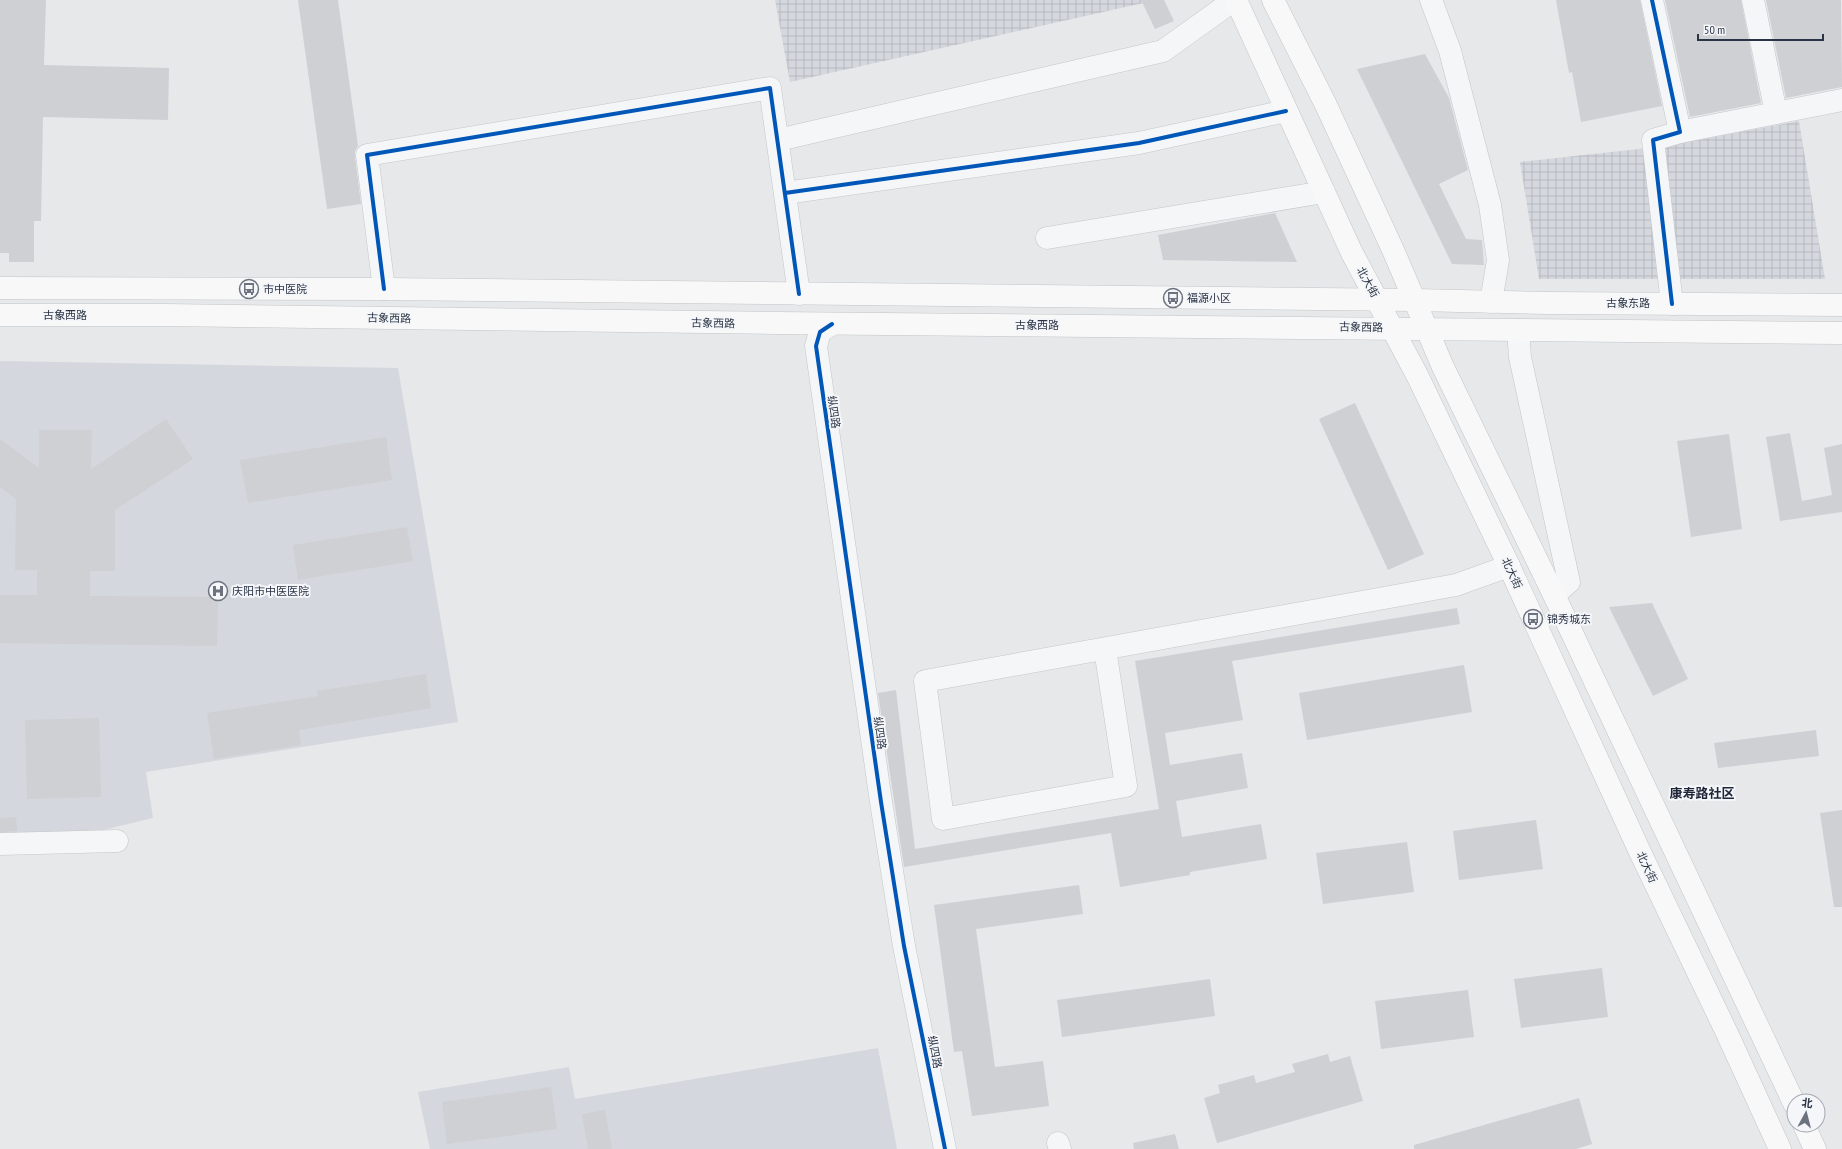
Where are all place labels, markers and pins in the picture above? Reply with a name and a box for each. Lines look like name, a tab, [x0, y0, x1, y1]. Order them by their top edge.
bus stop icon: 市中医院	[238, 278, 260, 300]
place label: 市中医院	[263, 282, 307, 296]
bus stop icon: 福源小区	[1162, 287, 1184, 309]
place label: 福源小区	[1187, 291, 1231, 305]
hospital icon: 庆阳市中医医院	[207, 580, 229, 602]
place label: 庆阳市中医医院	[232, 584, 309, 598]
bus stop icon: 锦秀城东	[1522, 608, 1544, 630]
place label: 锦秀城东	[1547, 612, 1591, 626]

